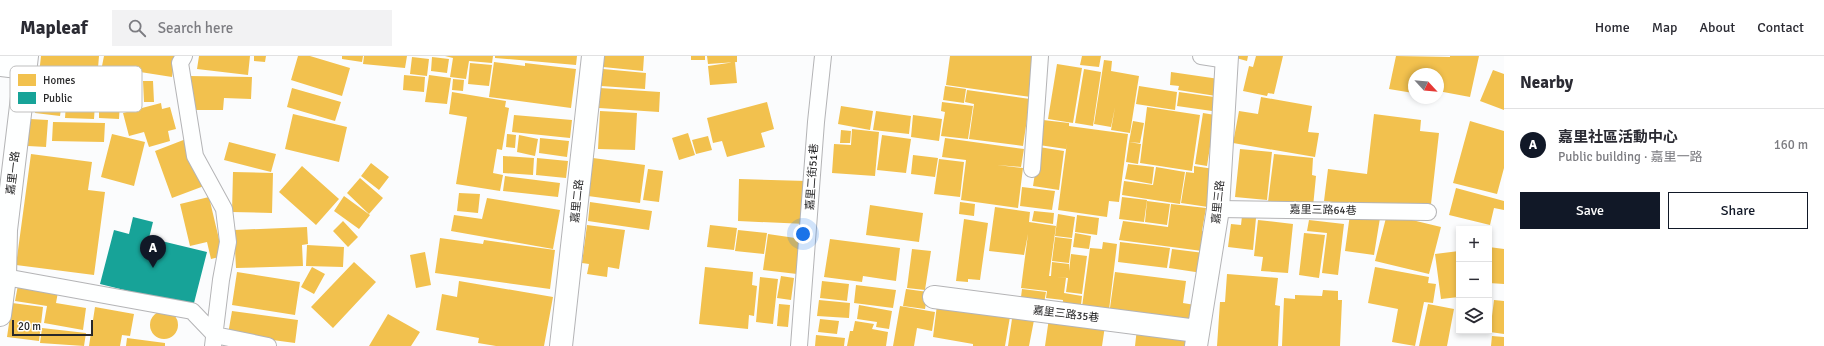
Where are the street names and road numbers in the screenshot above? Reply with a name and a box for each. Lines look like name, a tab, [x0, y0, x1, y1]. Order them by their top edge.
street label: 嘉里二街51巷	[803, 143, 821, 211]
street label: 嘉里一路	[4, 150, 22, 196]
street label: 嘉里二路	[568, 178, 586, 224]
street label: 嘉里三路	[1209, 179, 1227, 225]
street label: 嘉里三路64巷	[1289, 203, 1357, 217]
street label: 嘉里三路35巷	[1032, 303, 1100, 325]

